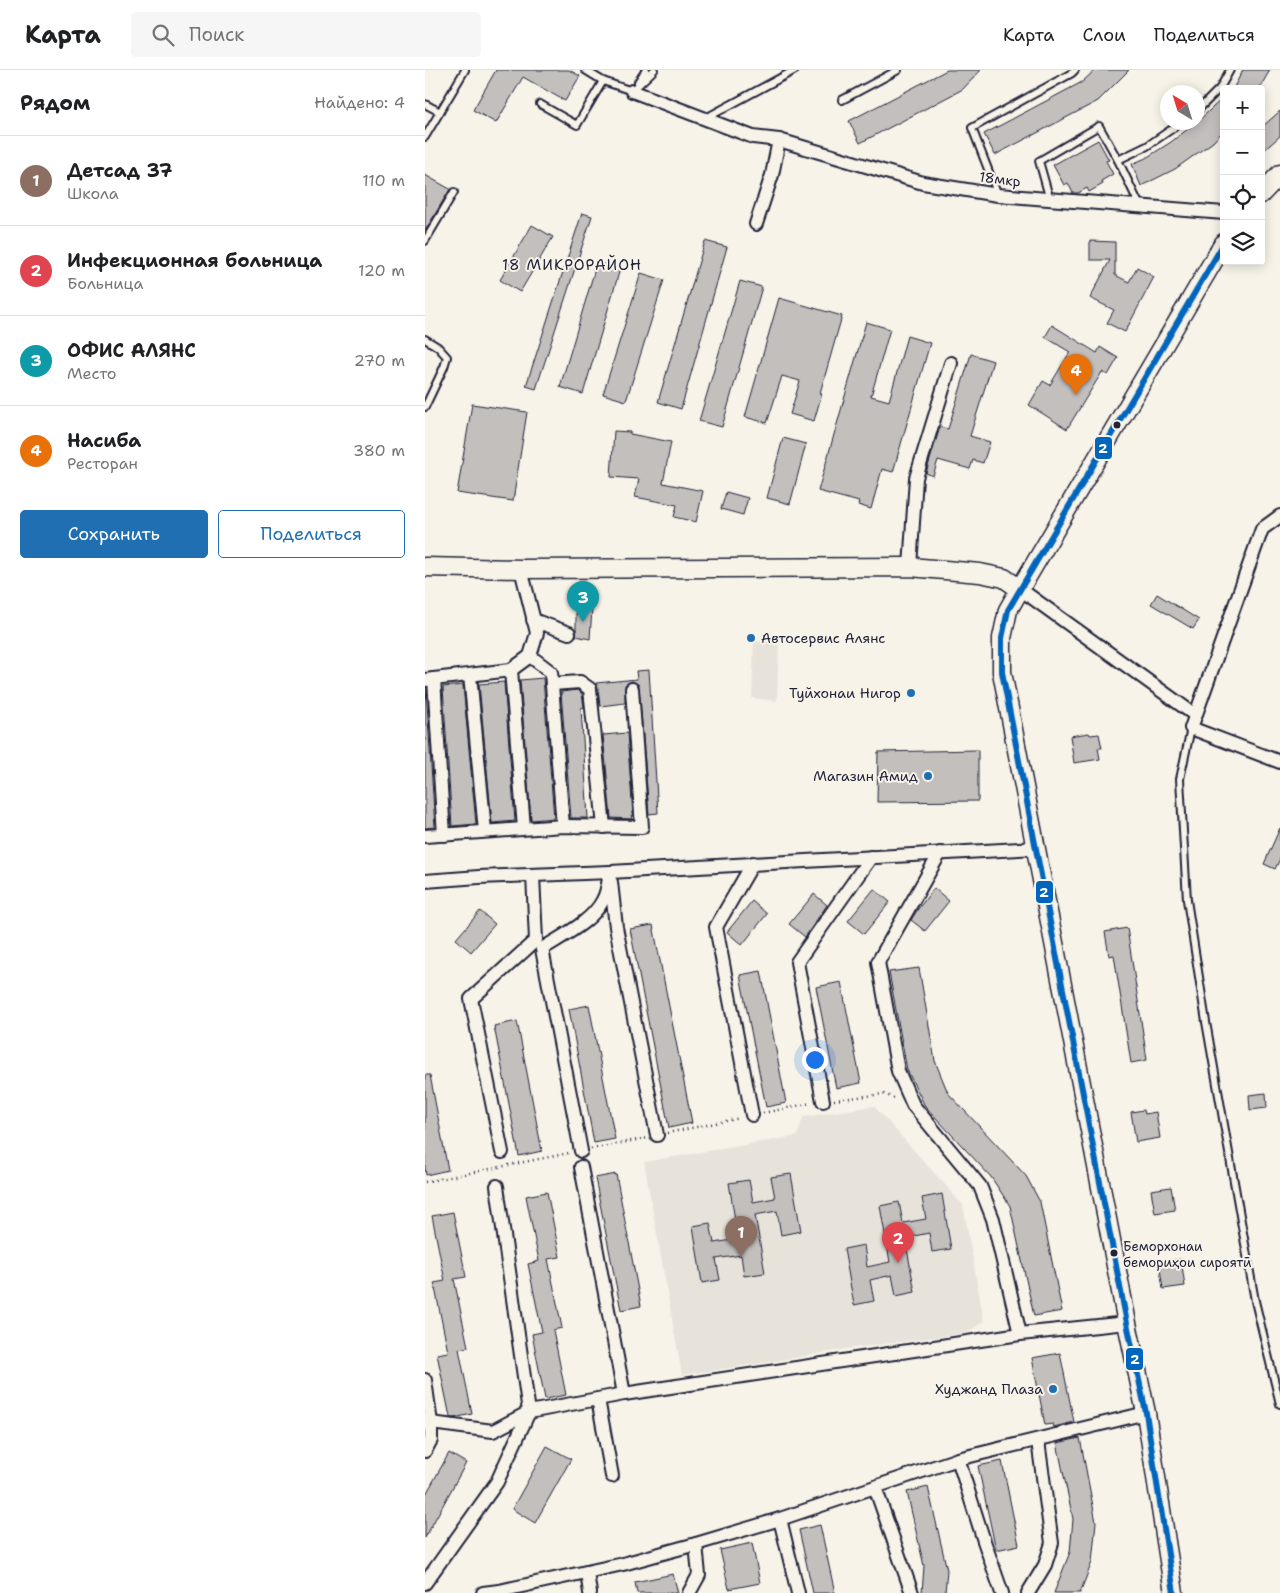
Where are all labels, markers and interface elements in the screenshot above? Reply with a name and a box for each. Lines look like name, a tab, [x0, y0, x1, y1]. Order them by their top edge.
search box	[131, 12, 481, 57]
text: Карта	[25, 19, 101, 51]
icon: search	[149, 21, 177, 49]
text: Поиск	[189, 22, 244, 47]
text: Карта	[1003, 23, 1054, 47]
text: Слои	[1082, 23, 1126, 47]
text: Поделиться	[1154, 23, 1255, 47]
north arrow	[1160, 85, 1205, 130]
map controls	[1220, 85, 1265, 265]
button: +	[1220, 85, 1265, 130]
text: Рядом	[20, 89, 90, 117]
text: Найдено: 4	[314, 92, 405, 113]
button: −	[1220, 130, 1265, 175]
text: Детсад 37	[67, 158, 172, 183]
street label: 18мкр	[978, 168, 1022, 190]
text: 1	[32, 170, 40, 191]
text: 110 m	[362, 170, 405, 191]
button: locate	[1220, 175, 1265, 220]
text: Школа	[67, 183, 119, 204]
button: layers	[1220, 220, 1265, 265]
text: Инфекционная больница	[67, 248, 322, 273]
district label: 18 МИКРОРАЙОН	[502, 254, 642, 275]
text: 2	[30, 260, 42, 281]
text: 120 m	[358, 260, 405, 281]
text: Больница	[67, 273, 143, 294]
text: ОФИС АЛЯНС	[67, 338, 196, 363]
text: 3	[30, 350, 42, 371]
text: 270 m	[354, 350, 405, 371]
pin: 4	[1060, 354, 1092, 395]
text: Место	[67, 363, 117, 384]
unlabelled marker	[1112, 420, 1122, 430]
text: Насиба	[67, 428, 141, 453]
line badge: 2	[1094, 436, 1113, 460]
text: 2	[1098, 439, 1108, 457]
text: 4	[30, 440, 42, 461]
text: 380 m	[353, 440, 405, 461]
text: Ресторан	[67, 453, 138, 474]
button: Сохранить	[20, 510, 208, 558]
button: Поделиться	[218, 510, 405, 558]
pin: 3	[567, 581, 599, 622]
place label: Автосервис Алянс	[761, 629, 885, 647]
marker: Автосервис Алянс	[745, 632, 757, 644]
place label: Туйхонаи Нигор	[789, 684, 901, 702]
marker: Туйхонаи Нигор	[905, 687, 917, 699]
place label: Магазин Амид	[813, 767, 918, 785]
marker: Магазин Амид	[922, 770, 934, 782]
line badge: 2	[1035, 880, 1054, 904]
text: 2	[1039, 883, 1049, 901]
your location	[802, 1047, 828, 1073]
pin: 1	[725, 1216, 757, 1257]
pin: 2	[882, 1222, 914, 1263]
place label: Беморхонаи бемориҳои сироятӣ	[1123, 1238, 1252, 1271]
marker: Беморхонаи бемориҳои сироятӣ	[1109, 1248, 1119, 1258]
line badge: 2	[1125, 1347, 1144, 1371]
text: 2	[1130, 1350, 1140, 1368]
place label: Худжанд Плаза	[935, 1380, 1043, 1398]
marker: Худжанд Плаза	[1047, 1383, 1059, 1395]

